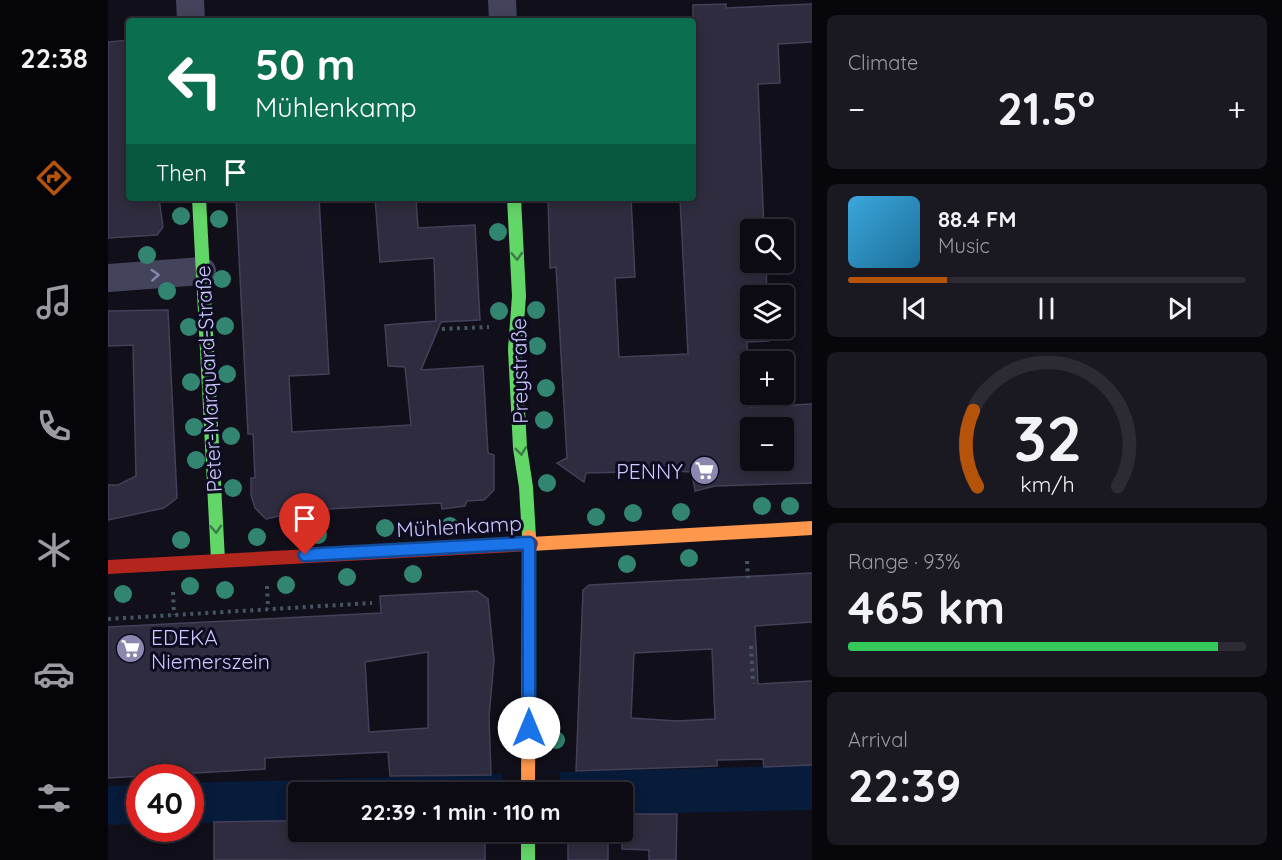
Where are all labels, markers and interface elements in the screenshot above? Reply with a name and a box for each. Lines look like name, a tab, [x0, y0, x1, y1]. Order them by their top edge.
text: 50 m	[255, 38, 355, 91]
text: 22:38	[20, 41, 88, 75]
icon: left	[156, 42, 234, 120]
text: Climate	[848, 50, 918, 75]
text: 21.5°	[997, 80, 1095, 136]
text: −	[848, 88, 865, 129]
text: +	[1227, 88, 1246, 129]
text: Mühlenkamp	[255, 90, 417, 124]
icon: arrive	[219, 156, 252, 189]
icon: directions	[33, 157, 75, 199]
text: Then	[156, 159, 207, 187]
text: 88.4 FM	[938, 205, 1016, 233]
map controls	[740, 219, 794, 471]
button: search	[740, 219, 794, 273]
text: Music	[938, 233, 990, 258]
one-way arrow	[510, 252, 523, 261]
street label: Peter-Marquard-Straße	[189, 265, 227, 493]
one-way arrow	[151, 268, 160, 281]
icon: music	[33, 281, 75, 323]
button: layers	[740, 285, 794, 339]
icon: previous	[898, 292, 931, 325]
icon: pause	[1030, 292, 1063, 325]
icon: next	[1163, 292, 1196, 325]
street label: Preystraße	[505, 318, 533, 424]
button: +	[740, 351, 794, 405]
text: 32	[1012, 399, 1082, 477]
icon: phone	[33, 405, 75, 447]
button: −	[740, 417, 794, 471]
one-way arrow	[514, 446, 527, 456]
supermarket icon: PENNY	[688, 455, 720, 487]
place label: PENNY	[616, 458, 683, 484]
text: km/h	[1020, 471, 1074, 497]
pin	[279, 493, 330, 555]
icon: arrive	[288, 502, 321, 535]
street label: Mühlenkamp	[396, 510, 522, 542]
one-way arrow	[209, 525, 222, 534]
icon: climate	[33, 529, 75, 571]
text: Range · 93%	[848, 549, 961, 574]
text: 465 km	[848, 579, 1005, 635]
place label: EDEKA Niemerszein	[151, 624, 270, 674]
supermarket icon: EDEKA Niemerszein	[114, 633, 146, 665]
icon: car	[33, 653, 75, 695]
position arrow	[497, 696, 561, 760]
text: Arrival	[848, 727, 908, 752]
text: 22:39	[848, 757, 961, 813]
speed limit sign: 40	[126, 764, 204, 842]
icon: filters	[33, 777, 75, 819]
text: 22:39 · 1 min · 110 m	[360, 798, 561, 826]

